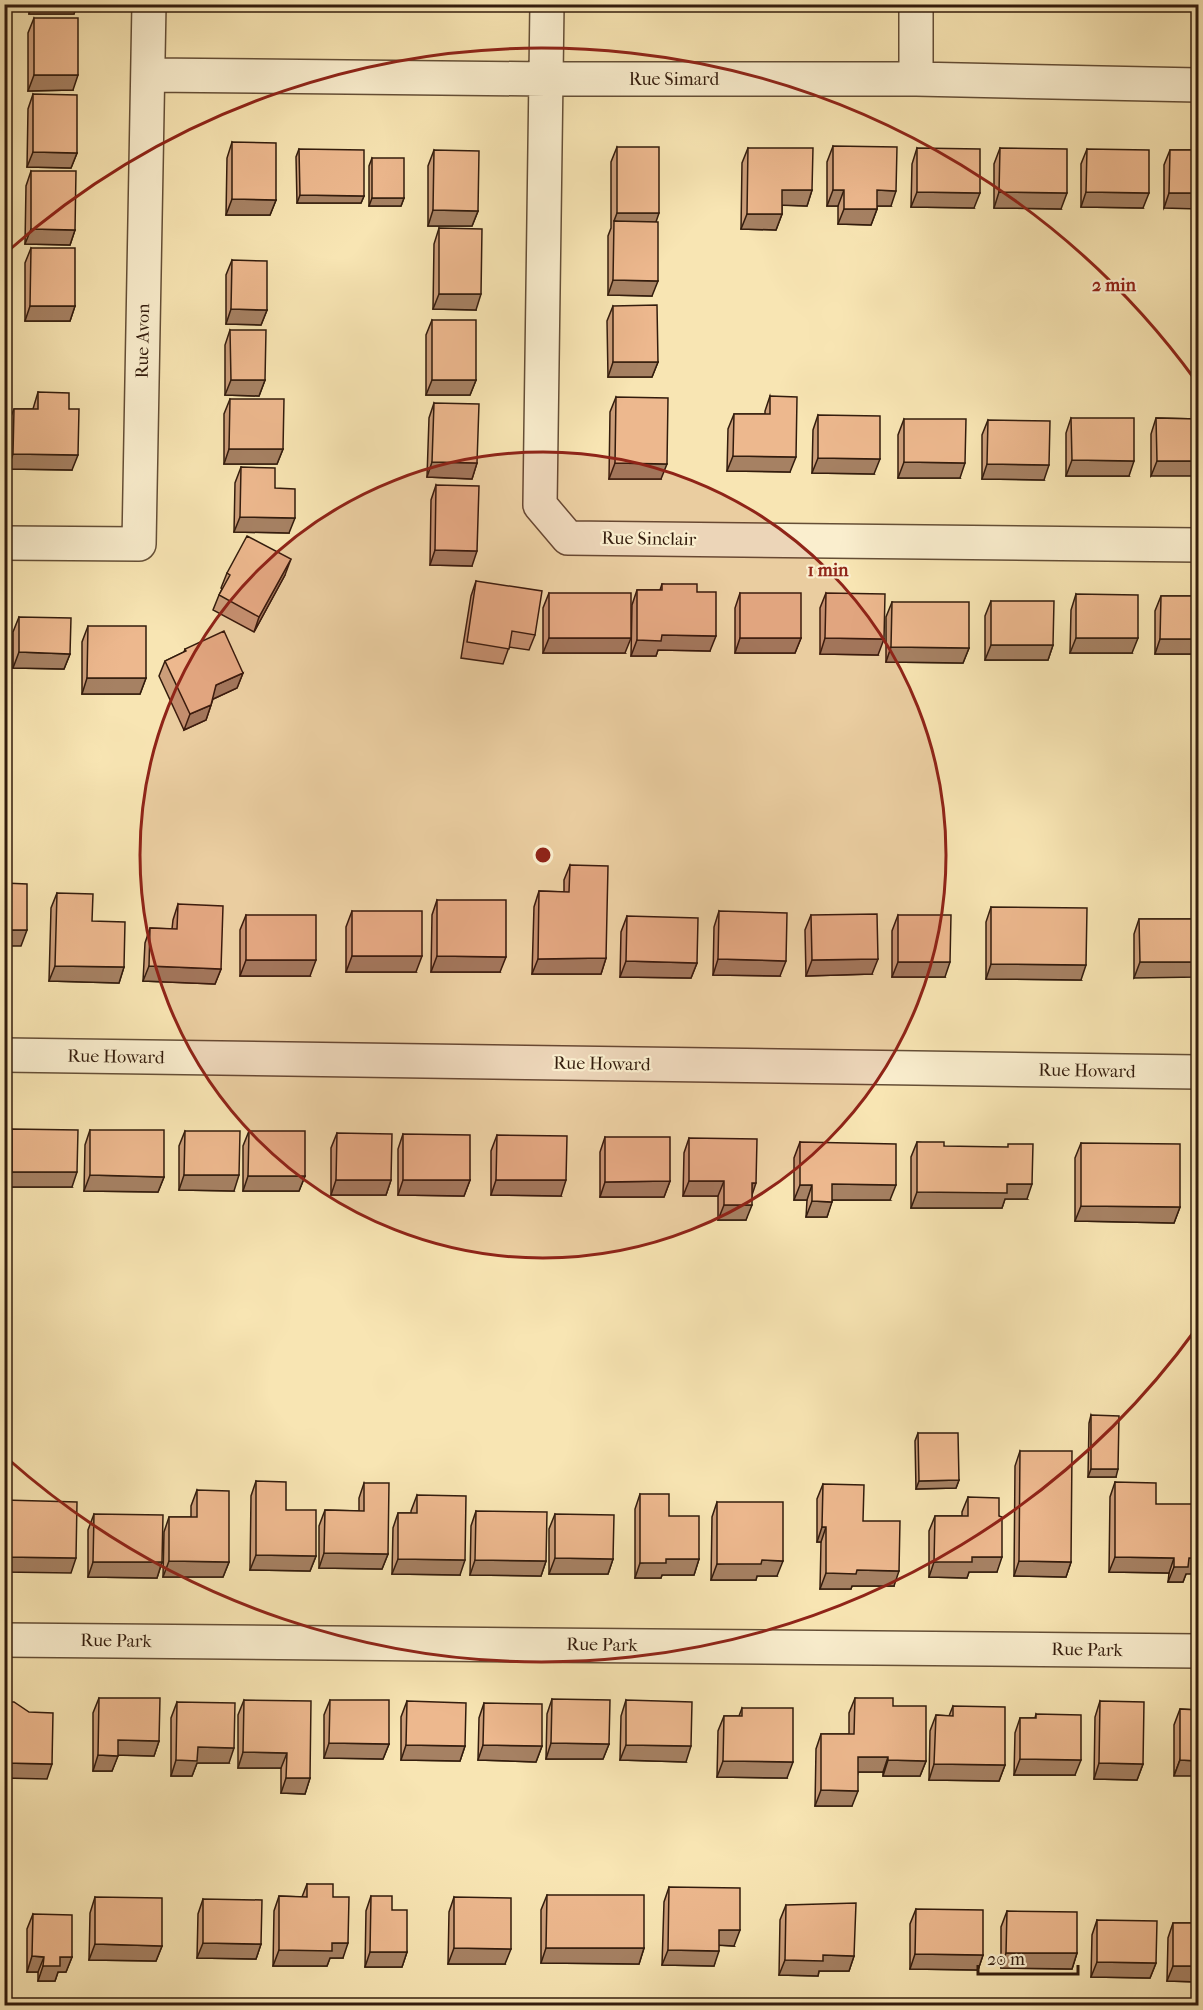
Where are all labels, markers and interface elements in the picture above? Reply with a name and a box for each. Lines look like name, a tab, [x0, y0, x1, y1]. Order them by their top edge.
street label: Rue Simard	[629, 69, 720, 90]
text: 2 min	[1092, 275, 1136, 296]
street label: Rue Avon	[132, 303, 154, 379]
street label: Rue Sinclair	[601, 528, 697, 550]
text: 1 min	[807, 560, 849, 581]
centre of rings	[533, 845, 553, 865]
street label: Rue Howard	[67, 1046, 165, 1068]
street label: Rue Howard	[553, 1053, 651, 1075]
street label: Rue Howard	[1038, 1060, 1136, 1082]
street label: Rue Park	[80, 1630, 153, 1652]
street label: Rue Park	[566, 1634, 639, 1656]
street label: Rue Park	[1051, 1639, 1124, 1661]
scale bar	[978, 1938, 1078, 1976]
text: 20 m	[987, 1949, 1025, 1970]

